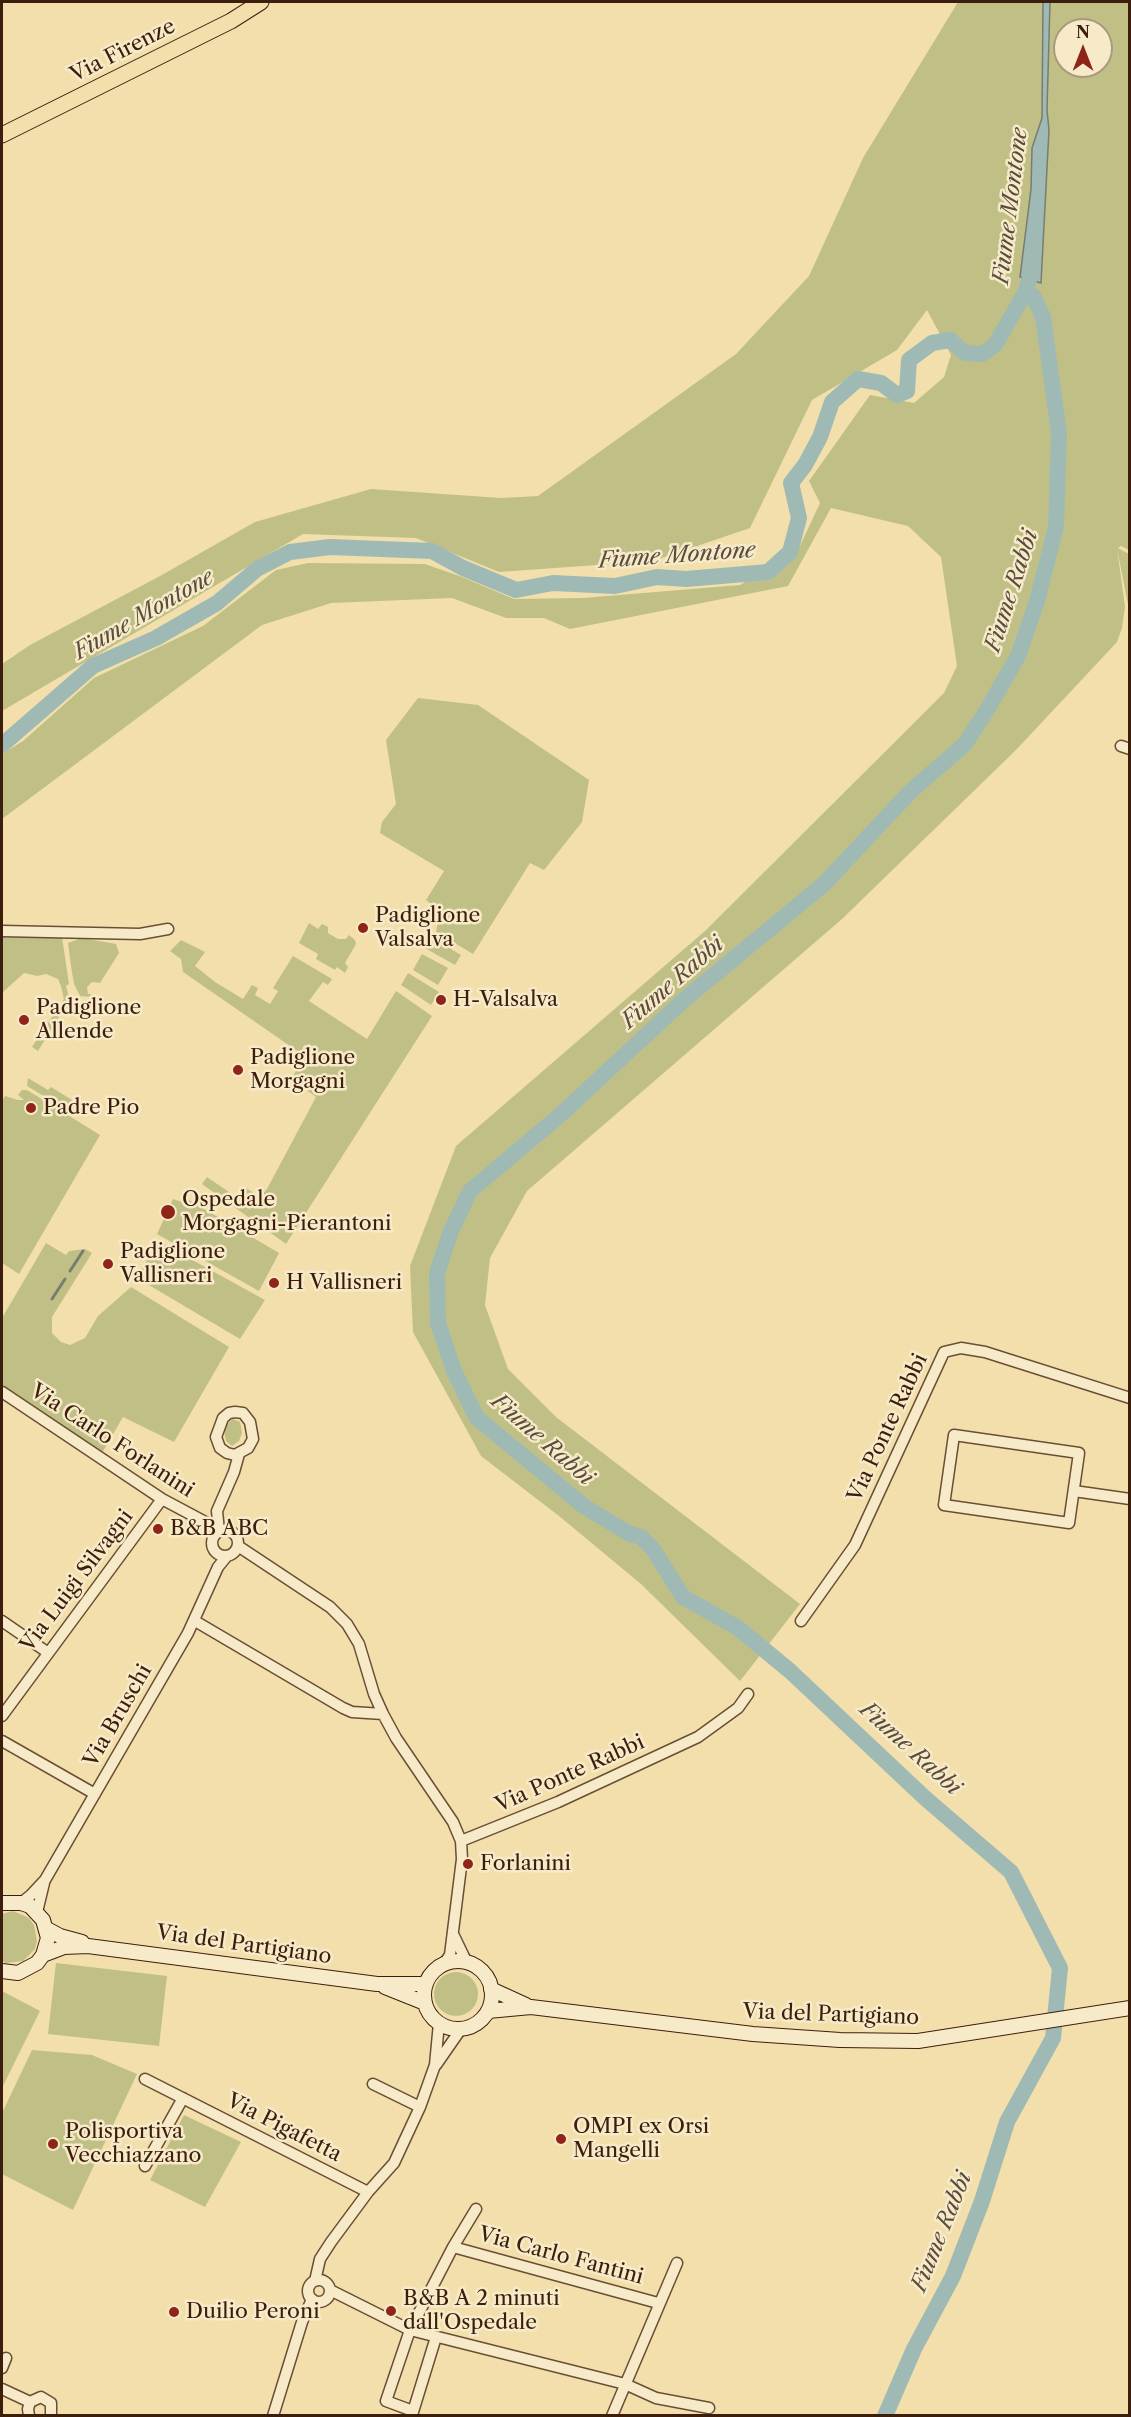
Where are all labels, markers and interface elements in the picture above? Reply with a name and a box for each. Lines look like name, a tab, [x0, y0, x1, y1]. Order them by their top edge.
street label: Via Firenze	[66, 14, 180, 88]
north arrow	[1053, 18, 1113, 78]
text: N	[1076, 22, 1090, 42]
water label: Fiume Montone	[988, 126, 1034, 286]
water label: Fiume Rabbi	[980, 527, 1044, 655]
water label: Fiume Montone	[598, 537, 756, 575]
water label: Fiume Montone	[69, 564, 219, 666]
place label: Padiglione Valsalva	[375, 903, 480, 953]
marker: Padiglione Valsalva	[356, 921, 370, 935]
water label: Fiume Rabbi	[617, 931, 729, 1035]
place label: H-Valsalva	[453, 987, 558, 1013]
marker: H-Valsalva	[434, 993, 448, 1007]
place label: Padiglione Allende	[36, 995, 141, 1045]
marker: Padiglione Allende	[17, 1013, 31, 1027]
place label: Padiglione Morgagni	[250, 1045, 355, 1095]
marker: Padiglione Morgagni	[231, 1063, 245, 1077]
place label: Padre Pio	[43, 1095, 139, 1121]
marker: Padre Pio	[24, 1101, 38, 1115]
place label: Ospedale Morgagni-Pierantoni	[182, 1187, 391, 1237]
marker: Ospedale Morgagni-Pierantoni	[159, 1203, 177, 1221]
place label: Padiglione Vallisneri	[120, 1239, 225, 1289]
marker: Padiglione Vallisneri	[101, 1257, 115, 1271]
place label: H Vallisneri	[286, 1270, 402, 1296]
marker: H Vallisneri	[267, 1276, 281, 1290]
street label: Via Ponte Rabbi	[843, 1350, 933, 1506]
street label: Via Carlo Forlanini	[26, 1379, 198, 1503]
water label: Fiume Rabbi	[486, 1388, 598, 1492]
street label: Via Luigi Silvagni	[15, 1505, 139, 1657]
place label: B&B ABC	[170, 1516, 268, 1542]
marker: B&B ABC	[151, 1522, 165, 1536]
street label: Via Bruschi	[79, 1660, 157, 1772]
water label: Fiume Rabbi	[854, 1697, 966, 1801]
street label: Via Ponte Rabbi	[492, 1730, 648, 1818]
place label: Forlanini	[480, 1851, 571, 1877]
marker: Forlanini	[461, 1857, 475, 1871]
street label: Via del Partigiano	[155, 1920, 333, 1970]
street label: Via del Partigiano	[742, 1999, 920, 2031]
street label: Via Pigafetta	[222, 2088, 346, 2168]
place label: OMPI ex Orsi Mangelli	[573, 2114, 709, 2164]
place label: Polisportiva Vecchiazzano	[65, 2119, 201, 2169]
marker: OMPI ex Orsi Mangelli	[554, 2132, 568, 2146]
marker: Polisportiva Vecchiazzano	[46, 2137, 60, 2151]
water label: Fiume Rabbi	[906, 2168, 978, 2296]
street label: Via Carlo Fantini	[476, 2222, 646, 2290]
place label: B&B A 2 minuti dall'Ospedale	[403, 2286, 560, 2336]
place label: Duilio Peroni	[186, 2299, 320, 2325]
marker: B&B A 2 minuti dall'Ospedale	[384, 2304, 398, 2318]
marker: Duilio Peroni	[167, 2305, 181, 2319]

